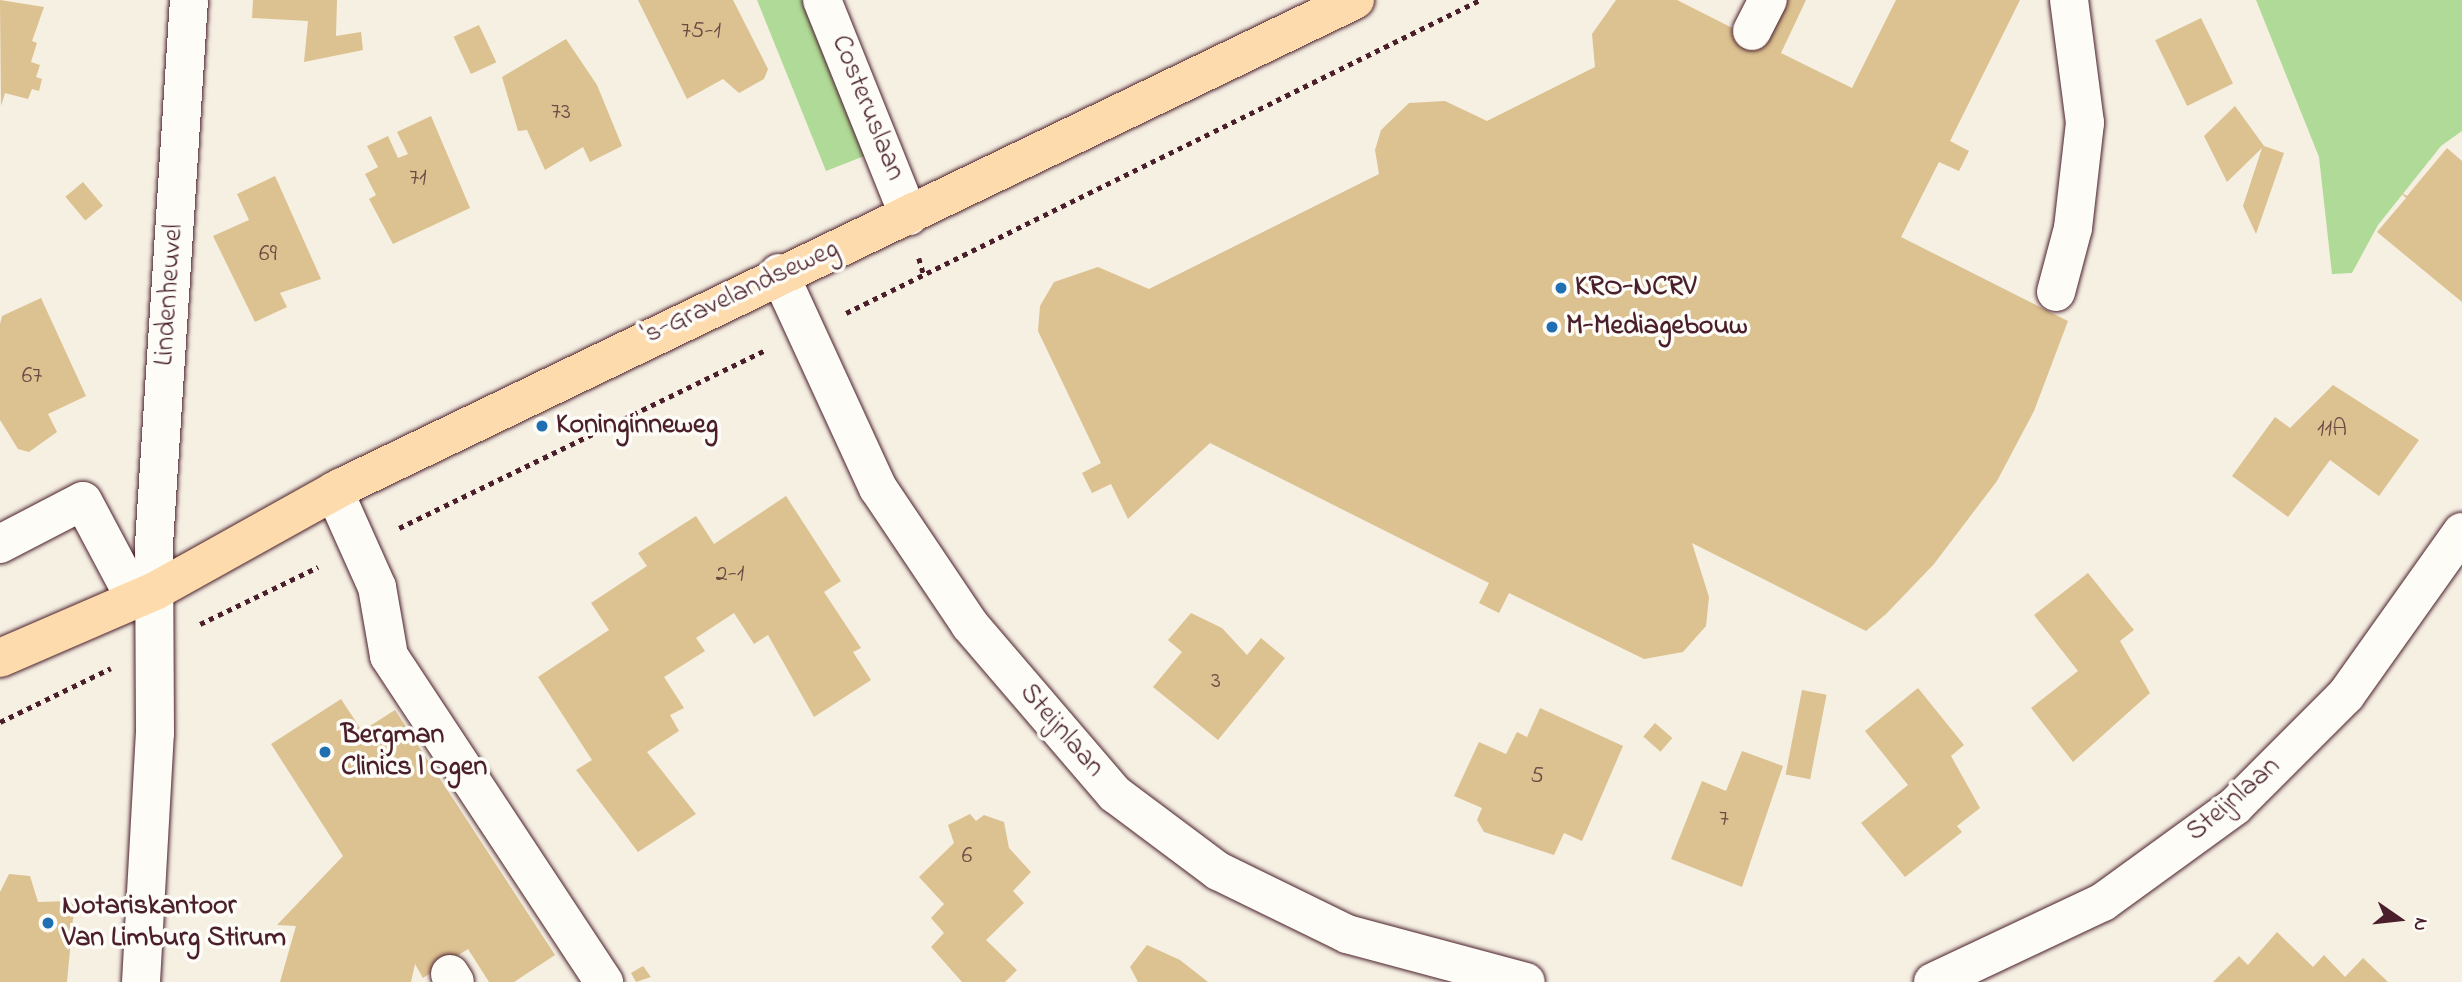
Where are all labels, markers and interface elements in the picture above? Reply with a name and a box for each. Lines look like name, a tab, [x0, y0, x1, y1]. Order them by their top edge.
house number: 75-1	[681, 18, 721, 46]
street label: Costeruslaan	[823, 30, 911, 186]
house number: 73	[551, 99, 571, 127]
house number: 71	[409, 165, 427, 193]
street label: Lindenheuvel	[148, 223, 192, 367]
street label: 's-Gravelandseweg	[637, 233, 845, 353]
house number: 69	[259, 241, 277, 269]
place label: KRO-NCRV	[1575, 271, 1696, 305]
marker: KRO-NCRV	[1553, 280, 1569, 296]
place label: M-Mediagebouw	[1566, 310, 1748, 344]
marker: M-Mediagebouw	[1544, 319, 1560, 335]
house number: 67	[22, 363, 42, 391]
place label: Koninginneweg	[556, 409, 718, 443]
house number: 11A	[2317, 416, 2347, 444]
marker: Koninginneweg	[534, 418, 550, 434]
house number: 2-1	[716, 561, 744, 589]
house number: 3	[1211, 668, 1221, 696]
street label: Steijnlaan	[1011, 677, 1111, 785]
place label: Bergman Clinics | Ogen	[341, 719, 487, 785]
marker: Bergman Clinics | Ogen	[315, 742, 335, 762]
street label: Steijnlaan	[2180, 750, 2288, 850]
house number: 5	[1530, 763, 1544, 791]
house number: 7	[1719, 806, 1729, 834]
house number: 6	[962, 843, 972, 871]
north arrow	[2364, 884, 2434, 954]
place label: Notariskantoor Van Limburg Stirum	[62, 890, 286, 956]
marker: Notariskantoor Van Limburg Stirum	[40, 915, 56, 931]
text: N	[2405, 915, 2435, 934]

